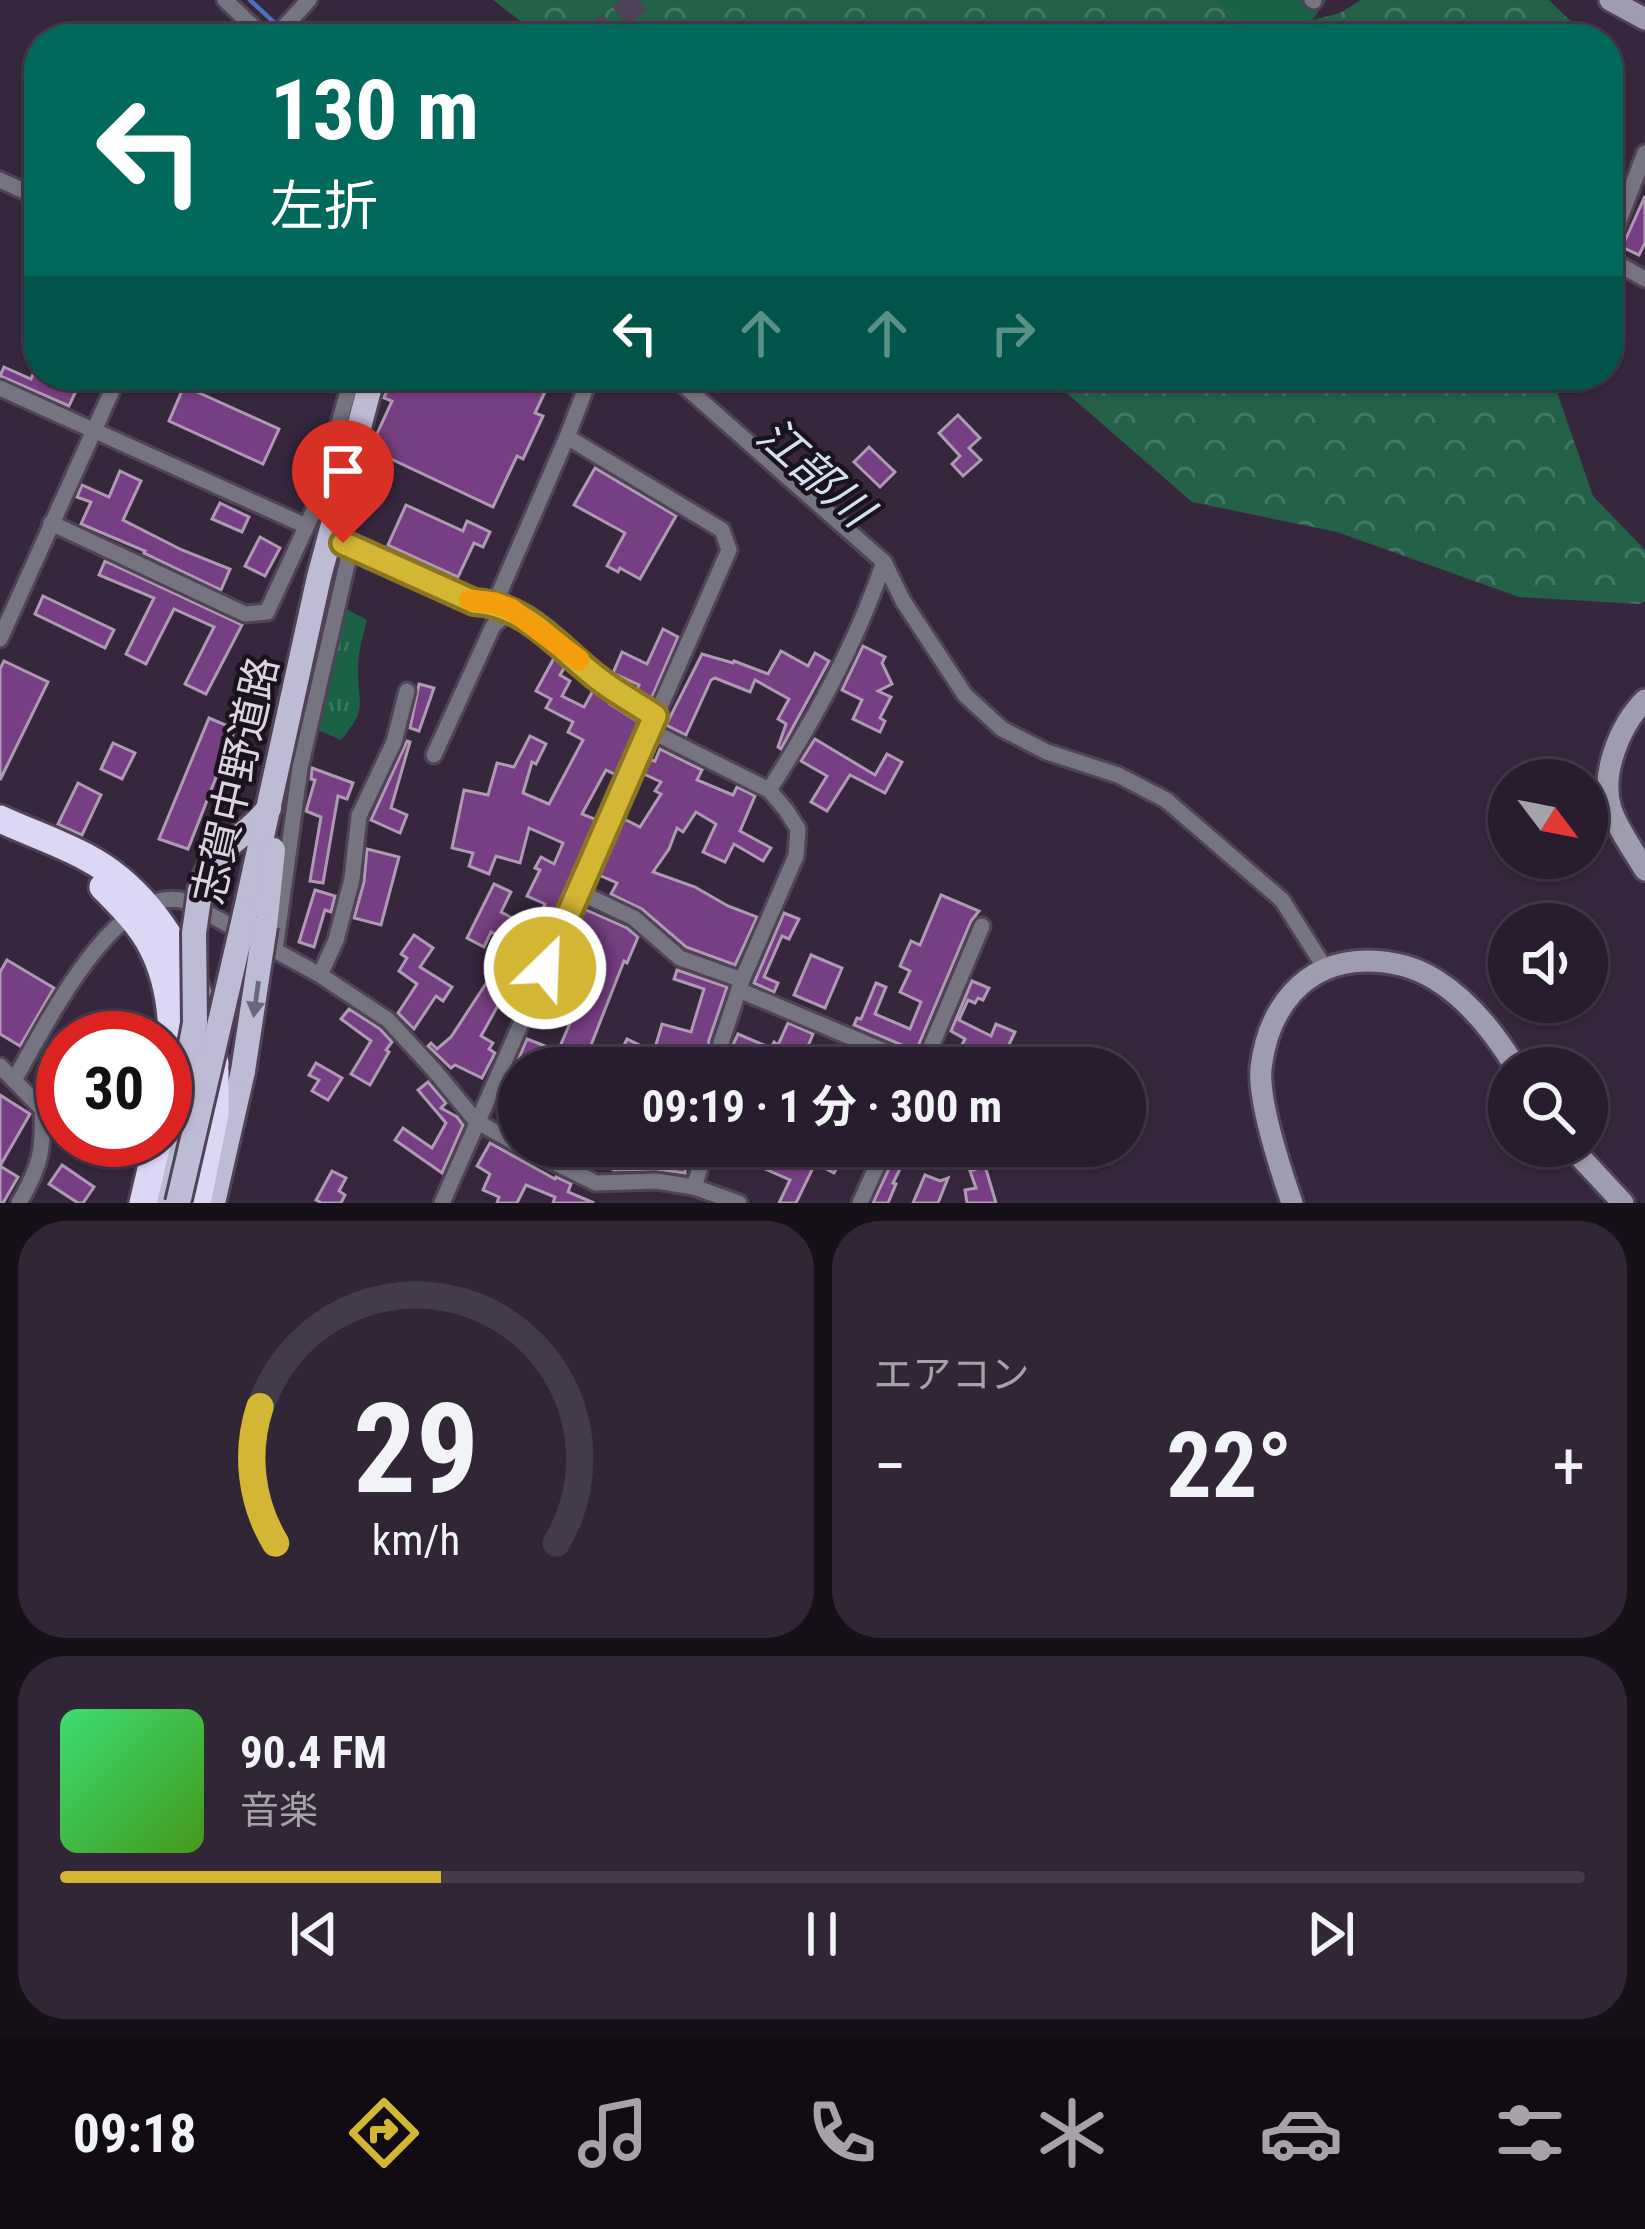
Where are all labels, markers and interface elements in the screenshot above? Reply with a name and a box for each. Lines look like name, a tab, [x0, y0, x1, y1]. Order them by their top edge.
text: 130 m	[270, 61, 479, 160]
icon: left	[72, 72, 228, 228]
text: 左折	[270, 175, 378, 238]
icon: left	[602, 300, 668, 366]
icon: ahead	[728, 300, 794, 366]
icon: ahead	[854, 300, 920, 366]
icon: right	[980, 300, 1046, 366]
water label: 江部川	[747, 408, 886, 540]
pin	[292, 420, 394, 543]
icon: arrive	[310, 438, 376, 504]
street label: 志賀中野道路	[183, 652, 288, 908]
north arrow	[1488, 759, 1608, 879]
map controls	[1488, 759, 1608, 1167]
button: sound	[1488, 903, 1608, 1023]
position arrow	[482, 905, 608, 1031]
one-way arrow	[246, 980, 265, 1018]
speed limit sign: 30	[36, 1011, 192, 1167]
button: search	[1488, 1047, 1608, 1167]
text: 09:19 · 1 分 · 300 m	[642, 1080, 1002, 1133]
text: エアコン	[874, 1352, 1030, 1398]
text: 29	[353, 1376, 479, 1522]
text: 22°	[1166, 1414, 1292, 1519]
text: −	[874, 1428, 907, 1505]
text: +	[1552, 1428, 1585, 1505]
text: km/h	[372, 1514, 460, 1564]
text: 90.4 FM	[240, 1726, 387, 1779]
text: 音楽	[240, 1788, 318, 1834]
icon: previous	[281, 1901, 347, 1967]
icon: pause	[789, 1901, 855, 1967]
icon: next	[1298, 1901, 1364, 1967]
icon: directions	[342, 2091, 426, 2175]
icon: music	[571, 2091, 655, 2175]
icon: phone	[800, 2091, 884, 2175]
icon: climate	[1030, 2091, 1114, 2175]
icon: car	[1259, 2091, 1343, 2175]
icon: filters	[1488, 2091, 1572, 2175]
text: 09:18	[73, 2102, 197, 2165]

